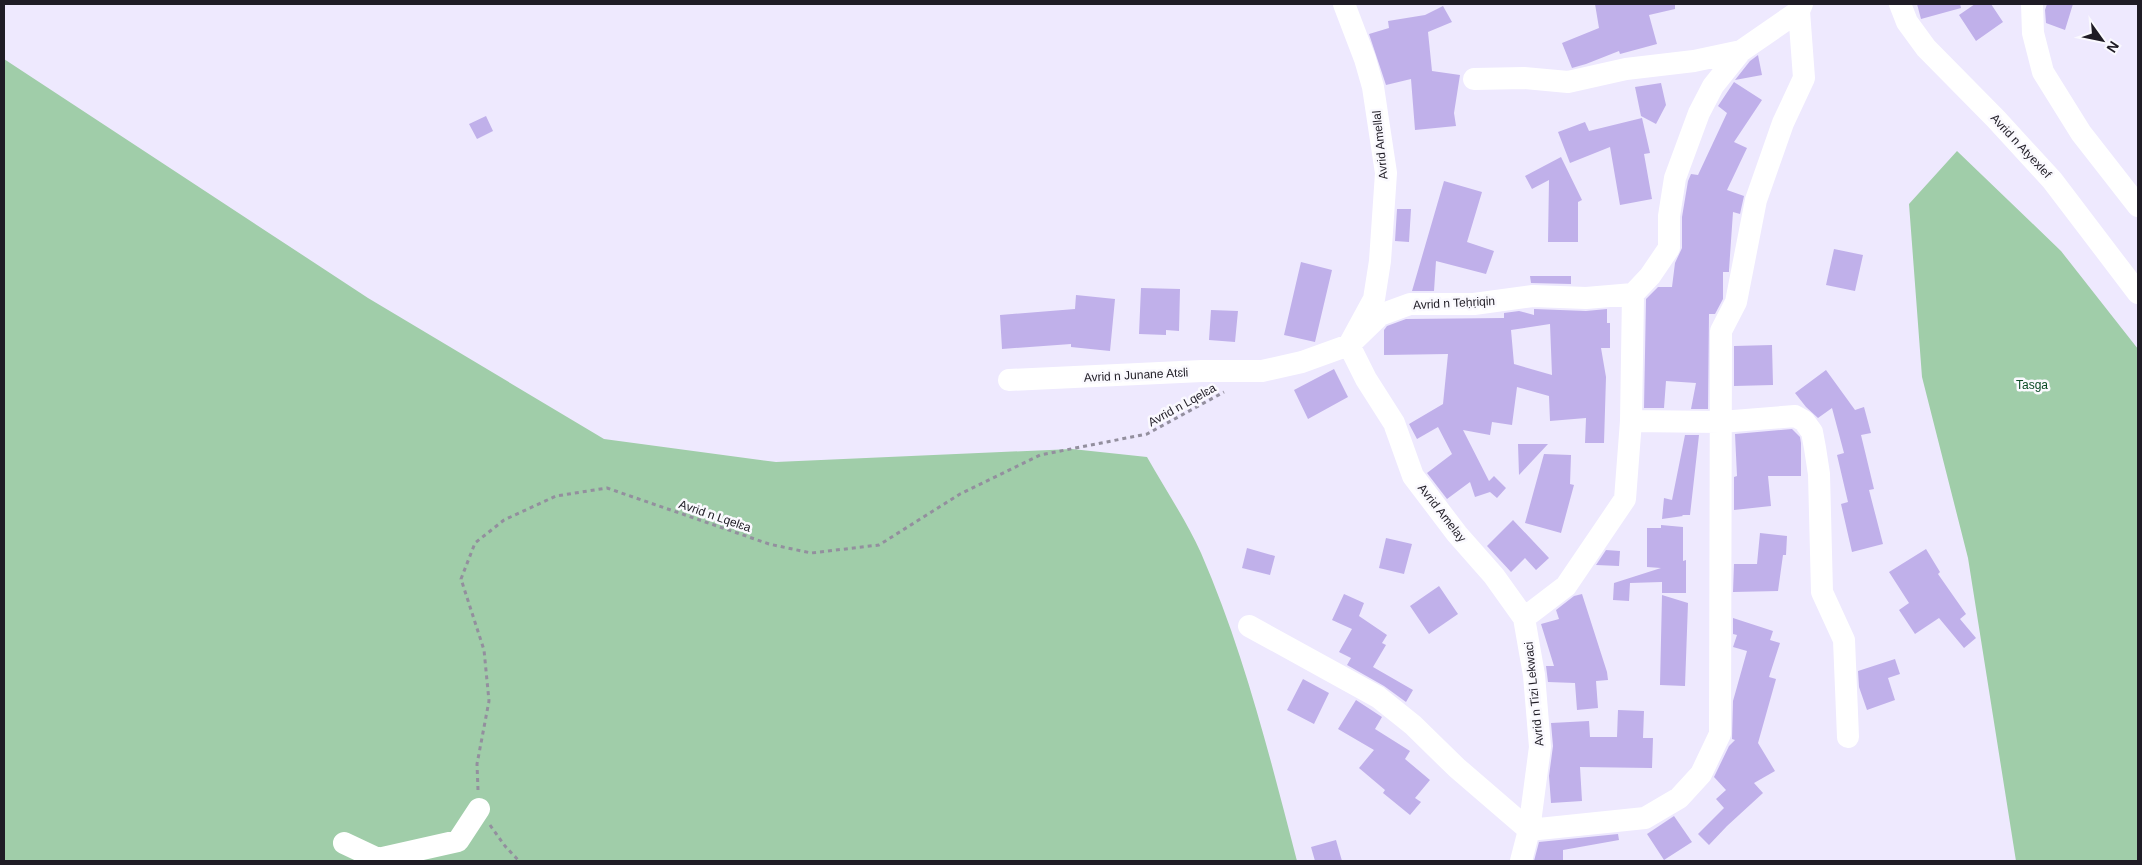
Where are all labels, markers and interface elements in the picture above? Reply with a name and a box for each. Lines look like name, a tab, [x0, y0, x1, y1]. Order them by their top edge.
north arrow	[2077, 15, 2127, 65]
text: N	[2103, 38, 2122, 56]
street label: Avrid Amellal	[1369, 110, 1391, 180]
street label: Avrid n Atyexlef	[1988, 111, 2055, 181]
street label: Avrid n Teḥṛiqin	[1413, 294, 1495, 312]
street label: Avrid n Junane Atɛli	[1083, 365, 1189, 385]
park label: Tasga	[2016, 378, 2048, 392]
street label: Avrid n Lqelɛa	[1146, 380, 1219, 429]
street label: Avrid Amelay	[1415, 481, 1469, 545]
street label: Avrid n Lqelɛa	[677, 497, 753, 535]
street label: Avrid n Tizi Lekwaci	[1522, 641, 1546, 747]

